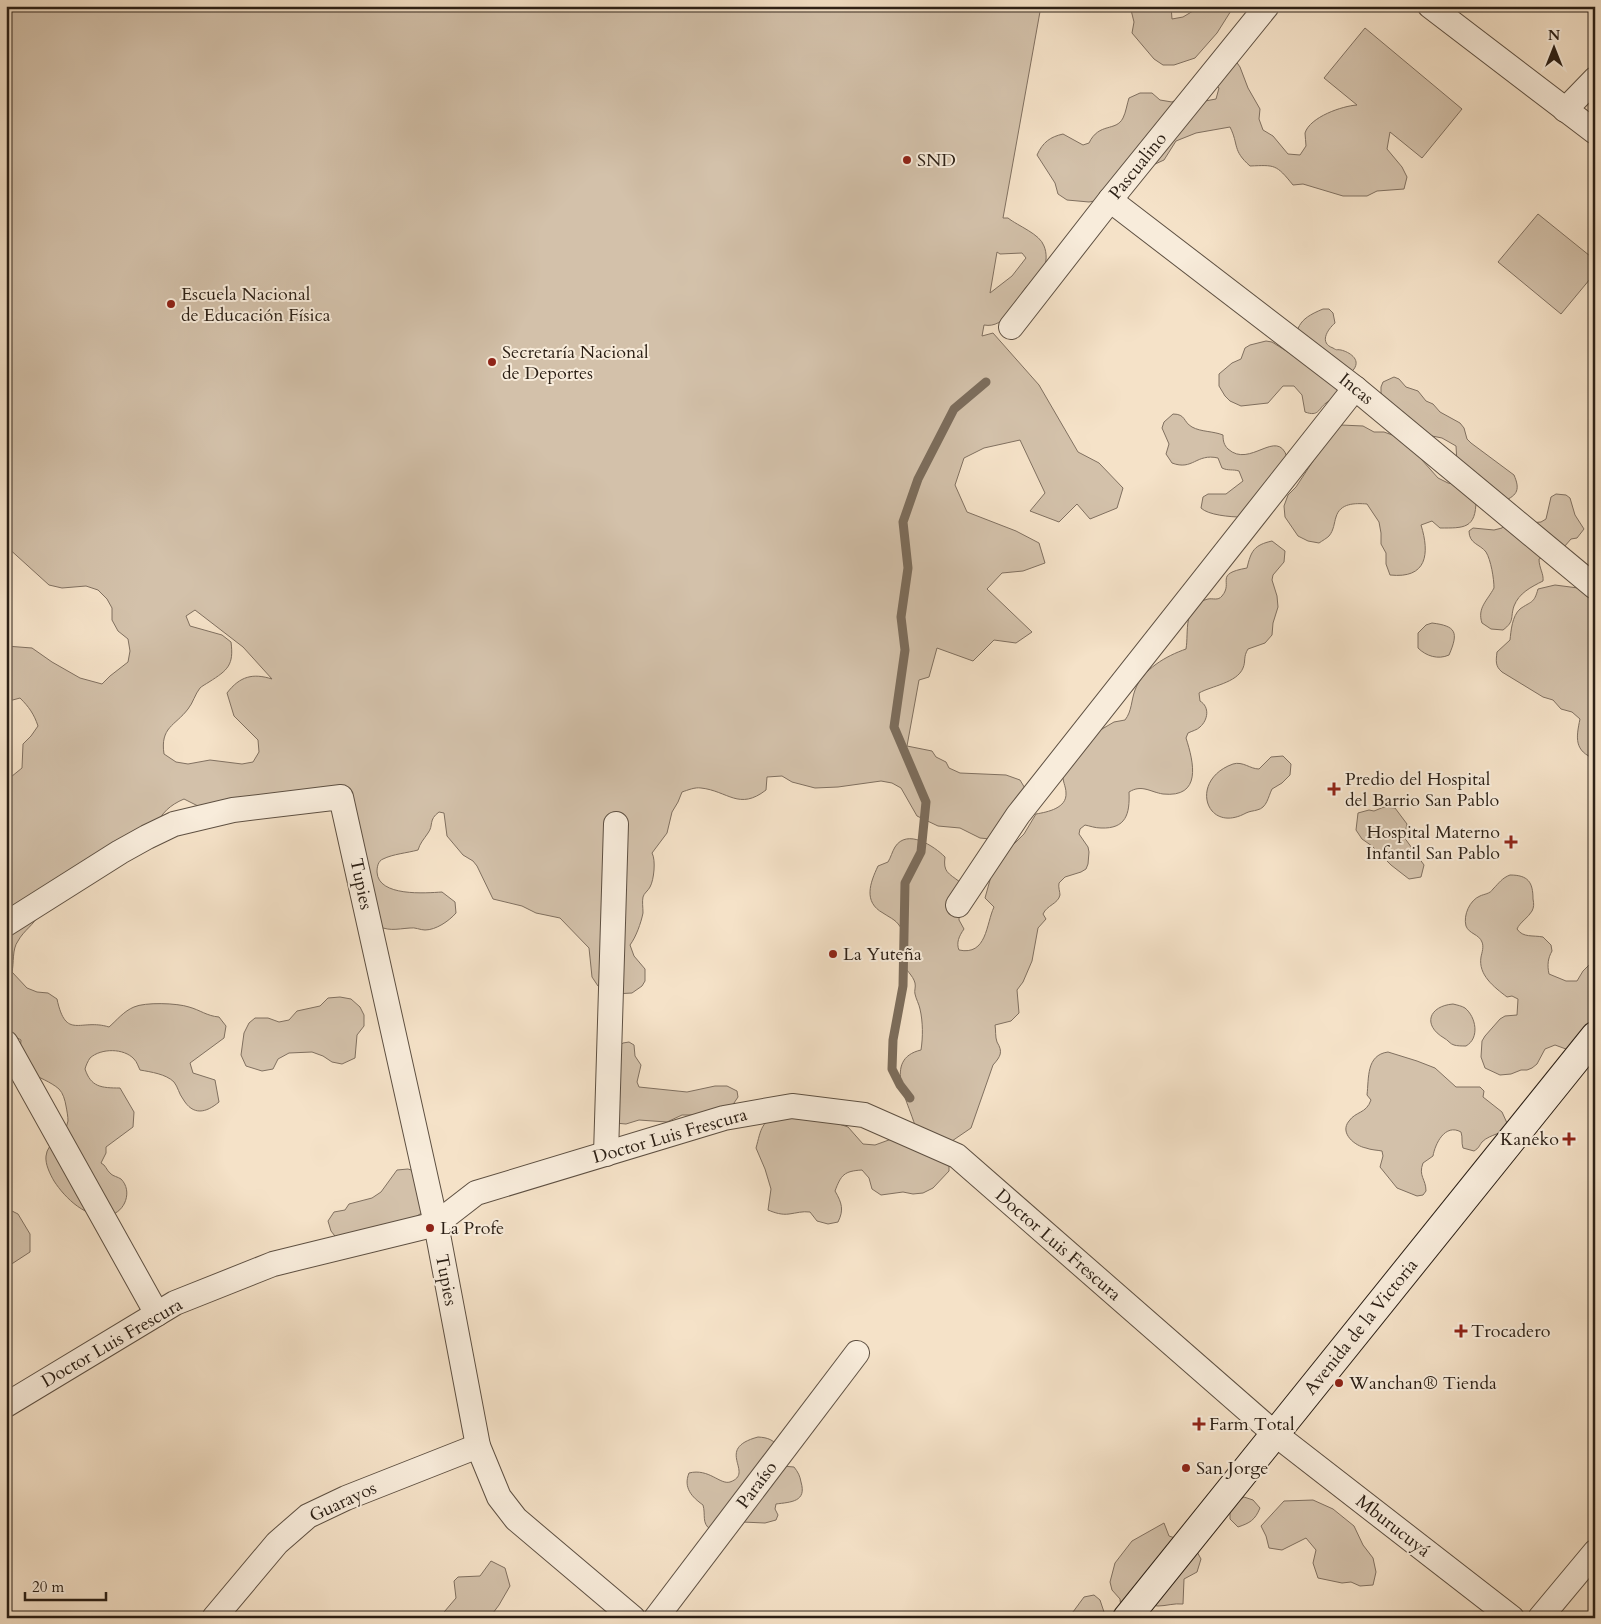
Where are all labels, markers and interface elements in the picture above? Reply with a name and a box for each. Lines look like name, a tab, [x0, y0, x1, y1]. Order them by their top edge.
north arrow	[1528, 22, 1578, 72]
text: N	[1548, 26, 1560, 45]
street label: Pascualino	[1103, 127, 1173, 205]
place label: SND	[917, 148, 956, 173]
marker: SND	[901, 154, 913, 166]
place label: Escuela Nacional de Educación Física	[181, 282, 331, 328]
marker: Escuela Nacional de Educación Física	[165, 298, 177, 310]
place label: Secretaría Nacional de Deportes	[502, 340, 649, 386]
marker: Secretaría Nacional de Deportes	[486, 356, 498, 368]
street label: Incas	[1333, 367, 1379, 411]
place label: Predio del Hospital del Barrio San Pablo	[1345, 767, 1499, 813]
marker: Predio del Hospital del Barrio San Pablo	[1327, 782, 1341, 796]
place label: Hospital Materno Infantil San Pablo	[1366, 820, 1500, 866]
marker: Hospital Materno Infantil San Pablo	[1504, 835, 1518, 849]
street label: Tupies	[343, 856, 379, 912]
place label: La Yuteña	[843, 942, 922, 967]
marker: La Yuteña	[827, 948, 839, 960]
street label: Doctor Luis Frescura	[590, 1102, 750, 1170]
place label: Kaneko	[1500, 1127, 1559, 1152]
marker: Kaneko	[1563, 1133, 1575, 1145]
street label: Doctor Luis Frescura	[990, 1183, 1127, 1307]
place label: La Profe	[440, 1216, 504, 1241]
marker: La Profe	[424, 1222, 436, 1234]
street label: Tupies	[429, 1252, 463, 1308]
street label: Avenida de la Victoria	[1298, 1253, 1424, 1400]
street label: Doctor Luis Frescura	[37, 1292, 188, 1394]
place label: Trocadero	[1471, 1319, 1551, 1344]
marker: Trocadero	[1455, 1325, 1467, 1337]
place label: Wanchan® Tienda	[1348, 1371, 1497, 1396]
marker: Wanchan® Tienda	[1333, 1377, 1345, 1389]
place label: Farm Total	[1209, 1412, 1295, 1437]
marker: Farm Total	[1193, 1418, 1205, 1430]
street label: Paraíso	[731, 1456, 783, 1514]
place label: San Jorge	[1196, 1456, 1269, 1481]
marker: San Jorge	[1180, 1462, 1192, 1474]
street label: Guarayos	[305, 1476, 381, 1528]
street label: Mburucuyá	[1351, 1489, 1436, 1563]
scale bar	[25, 1569, 106, 1601]
text: 20 m	[32, 1577, 64, 1597]

